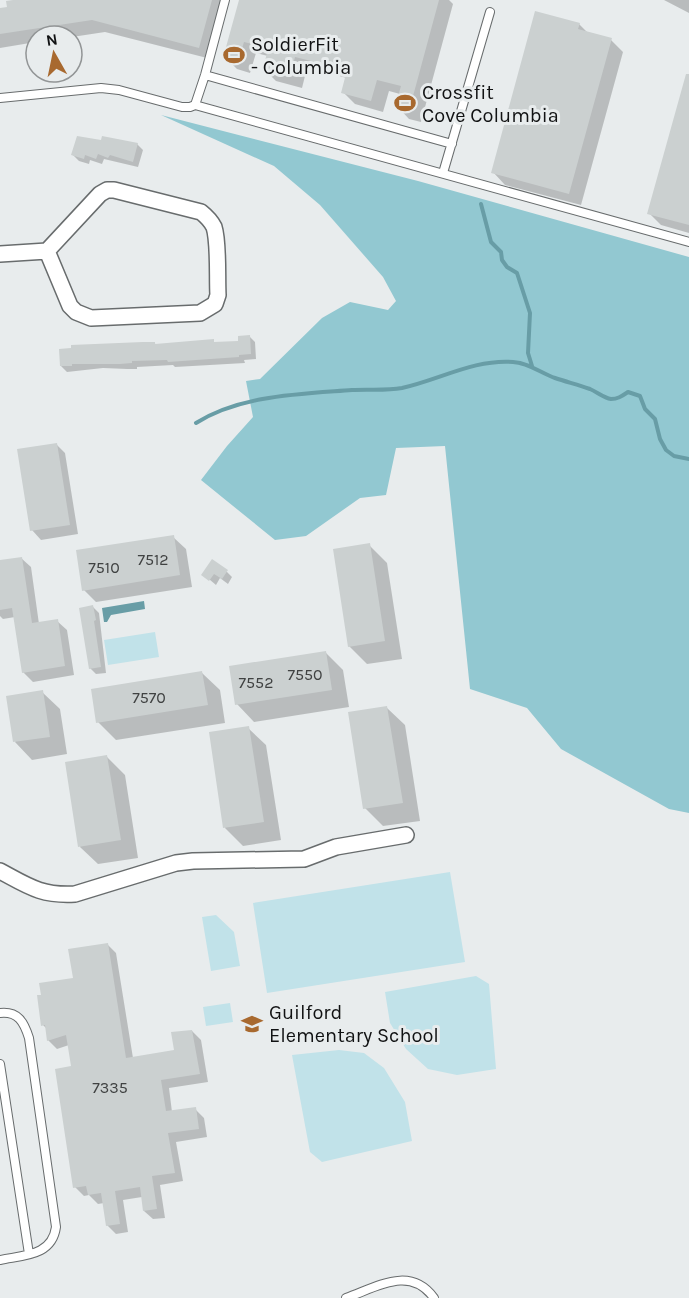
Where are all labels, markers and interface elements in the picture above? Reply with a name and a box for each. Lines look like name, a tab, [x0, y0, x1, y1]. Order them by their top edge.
north arrow	[24, 24, 84, 84]
text: N	[45, 29, 59, 50]
place label: SoldierFit - Columbia	[251, 33, 351, 79]
sports icon: SoldierFit - Columbia	[222, 43, 246, 67]
place label: Crossfit Cove Columbia	[422, 81, 559, 127]
sports icon: Crossfit Cove Columbia	[393, 91, 417, 115]
house number: 7512	[137, 550, 169, 569]
house number: 7510	[88, 558, 120, 577]
house number: 7550	[287, 665, 323, 684]
house number: 7552	[239, 673, 273, 692]
house number: 7570	[132, 688, 166, 707]
place label: Guilford Elementary School	[269, 1001, 439, 1047]
school or university icon: Guilford Elementary School	[240, 1012, 264, 1036]
house number: 7335	[92, 1078, 128, 1097]

